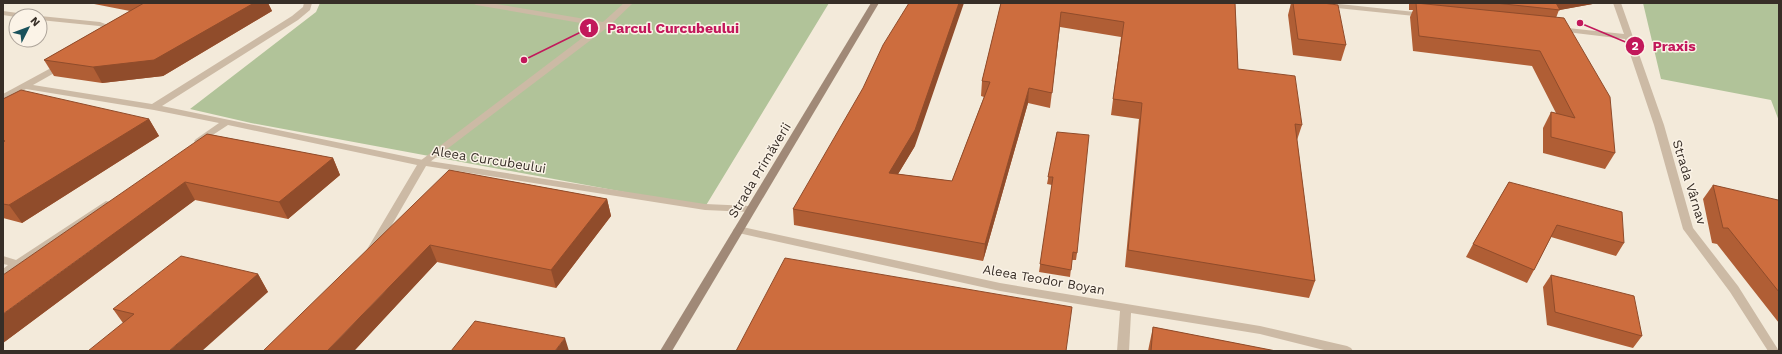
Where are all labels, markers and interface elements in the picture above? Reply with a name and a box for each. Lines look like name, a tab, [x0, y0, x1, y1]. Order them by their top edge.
north arrow	[8, 8, 48, 48]
text: N	[28, 14, 43, 29]
callout: Parcul Curcubeului	[579, 15, 747, 41]
text: Parcul Curcubeului	[607, 20, 739, 36]
text: 1	[586, 21, 592, 35]
callout: Praxis	[1625, 33, 1704, 59]
text: Praxis	[1652, 38, 1696, 54]
text: 2	[1631, 39, 1639, 53]
street label: Strada Primăverii	[725, 120, 794, 221]
street label: Strada Vârnav	[1670, 138, 1710, 227]
street label: Aleea Curcubeului	[431, 143, 547, 176]
street label: Aleea Teodor Boyan	[982, 261, 1106, 298]

